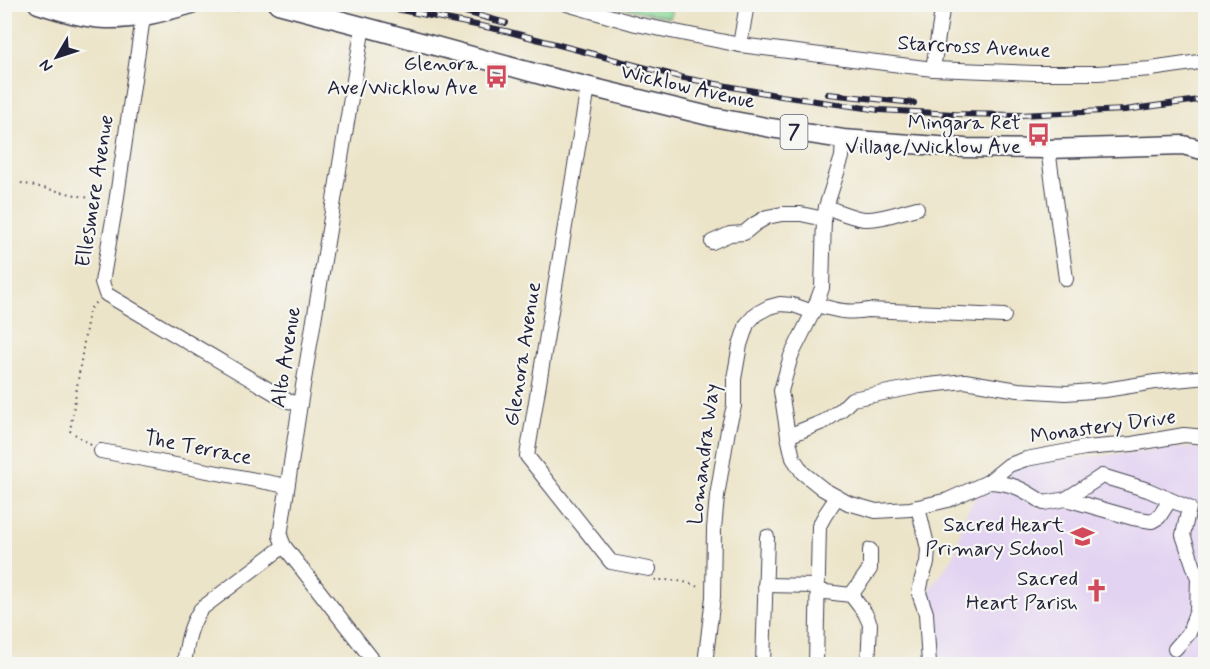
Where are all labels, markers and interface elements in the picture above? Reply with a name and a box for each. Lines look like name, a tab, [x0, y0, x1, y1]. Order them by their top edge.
north arrow	[27, 27, 87, 87]
street label: Starcross Avenue	[897, 29, 1051, 65]
place label: Glenora Ave/Wicklow Ave	[327, 50, 478, 102]
text: N	[35, 55, 58, 76]
street label: Wicklow Avenue	[618, 58, 758, 116]
bus stop icon: Glenora Ave/Wicklow Ave	[483, 63, 509, 89]
place label: Mingara Ret Village/Wicklow Ave	[845, 109, 1021, 161]
street label: Ellesmere Avenue	[69, 113, 121, 269]
road number: 7	[780, 115, 808, 149]
bus stop icon: Mingara Ret Village/Wicklow Ave	[1026, 122, 1052, 148]
street label: Glenora Avenue	[498, 280, 548, 428]
street label: Alto Avenue	[264, 304, 308, 410]
street label: Lomandra Way	[681, 382, 727, 526]
street label: Monastery Drive	[1028, 403, 1178, 451]
street label: The Terrace	[142, 424, 254, 472]
place label: Sacred Heart Primary School	[925, 511, 1065, 563]
school or university icon: Sacred Heart Primary School	[1069, 524, 1095, 550]
place label: Sacred Heart Parish	[966, 565, 1078, 617]
church icon: Sacred Heart Parish	[1083, 578, 1109, 604]

